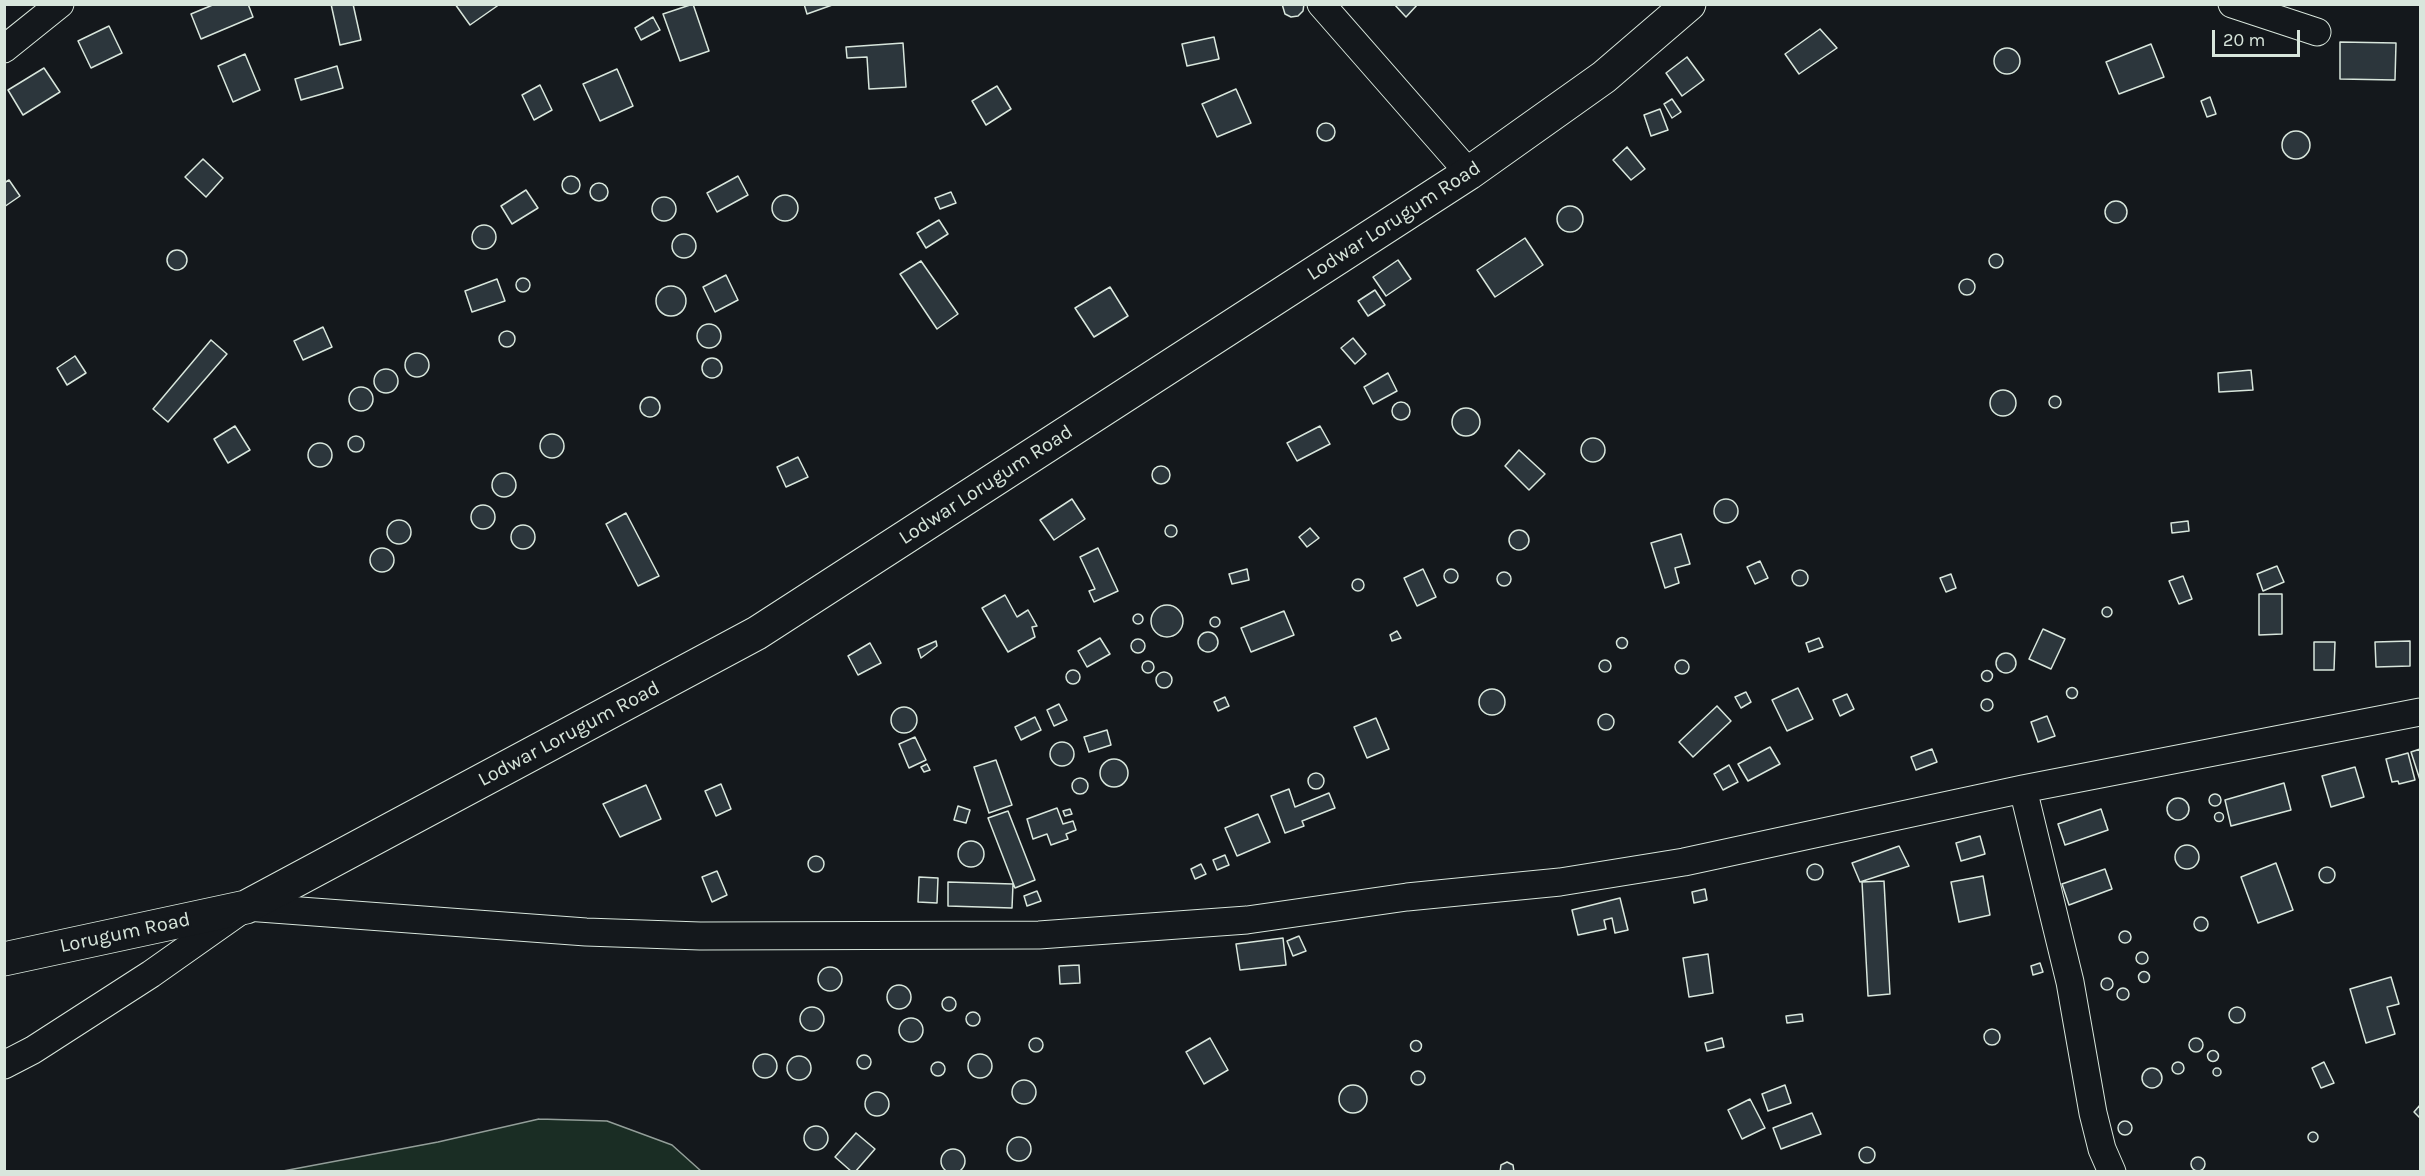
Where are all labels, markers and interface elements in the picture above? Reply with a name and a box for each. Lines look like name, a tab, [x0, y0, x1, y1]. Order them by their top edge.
scale bar	[2215, 18, 2304, 56]
text: 20 m	[2223, 29, 2265, 51]
street label: Lodwar Lorugum Road	[1303, 156, 1485, 286]
street label: Lodwar Lorugum Road	[895, 420, 1077, 550]
street label: Lodwar Lorugum Road	[474, 676, 664, 792]
street label: Lorugum Road	[58, 907, 192, 959]

